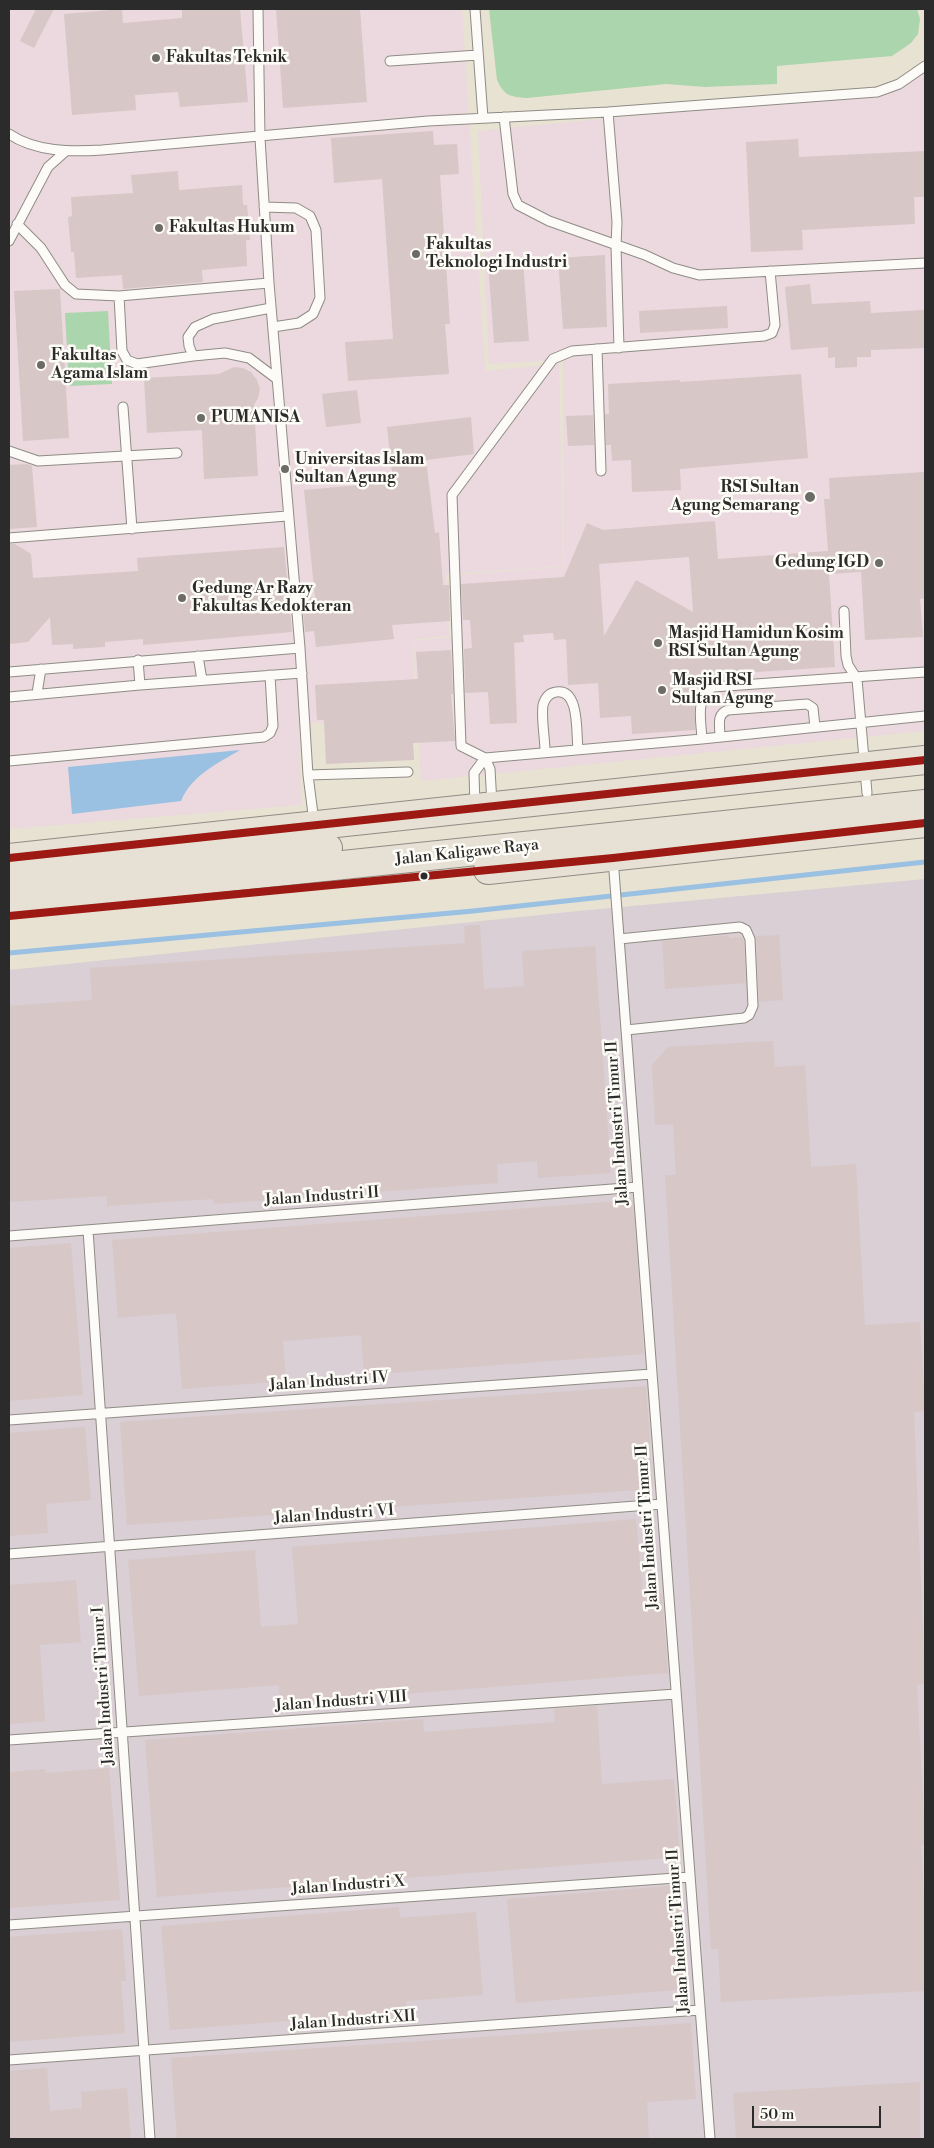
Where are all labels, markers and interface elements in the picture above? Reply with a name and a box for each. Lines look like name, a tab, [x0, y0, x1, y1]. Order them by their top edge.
place label: Fakultas Teknik	[166, 48, 287, 68]
marker: Fakultas Teknik	[150, 52, 162, 64]
place label: Fakultas Hukum	[169, 218, 294, 238]
marker: Fakultas Hukum	[153, 222, 165, 234]
place label: Fakultas Teknologi Industri	[426, 235, 567, 273]
marker: Fakultas Teknologi Industri	[410, 248, 422, 260]
place label: Fakultas Agama Islam	[51, 346, 148, 384]
marker: Fakultas Agama Islam	[35, 359, 47, 371]
place label: PUMANISA	[211, 408, 300, 428]
marker: PUMANISA	[195, 412, 207, 424]
place label: Universitas Islam Sultan Agung	[295, 450, 424, 488]
marker: Universitas Islam Sultan Agung	[279, 463, 291, 475]
place label: RSI Sultan Agung Semarang	[670, 478, 799, 516]
marker: RSI Sultan Agung Semarang	[803, 490, 817, 504]
place label: Gedung IGD	[775, 553, 869, 573]
marker: Gedung IGD	[873, 557, 885, 569]
place label: Gedung Ar Razy Fakultas Kedokteran	[192, 579, 351, 617]
marker: Gedung Ar Razy Fakultas Kedokteran	[176, 592, 188, 604]
place label: Masjid Hamidun Kosim RSI Sultan Agung	[668, 624, 844, 662]
marker: Masjid Hamidun Kosim RSI Sultan Agung	[652, 637, 664, 649]
place label: Masjid RSI Sultan Agung	[672, 671, 773, 709]
marker: Masjid RSI Sultan Agung	[656, 684, 668, 696]
street label: Jalan Kaligawe Raya	[394, 836, 540, 870]
unlabelled marker	[419, 871, 429, 881]
street label: Jalan Industri Timur II	[603, 1040, 633, 1206]
street label: Jalan Industri II	[264, 1183, 380, 1211]
street label: Jalan Industri IV	[268, 1368, 390, 1396]
street label: Jalan Industri Timur II	[633, 1444, 663, 1610]
street label: Jalan Industri VI	[273, 1501, 395, 1529]
street label: Jalan Industri Timur I	[89, 1606, 119, 1766]
street label: Jalan Industri VIII	[274, 1688, 408, 1716]
street label: Jalan Industri Timur II	[664, 1848, 694, 2014]
street label: Jalan Industri X	[291, 1872, 405, 1900]
street label: Jalan Industri XII	[290, 2007, 416, 2035]
scale bar	[754, 2096, 883, 2128]
text: 50 m	[760, 2105, 794, 2124]

